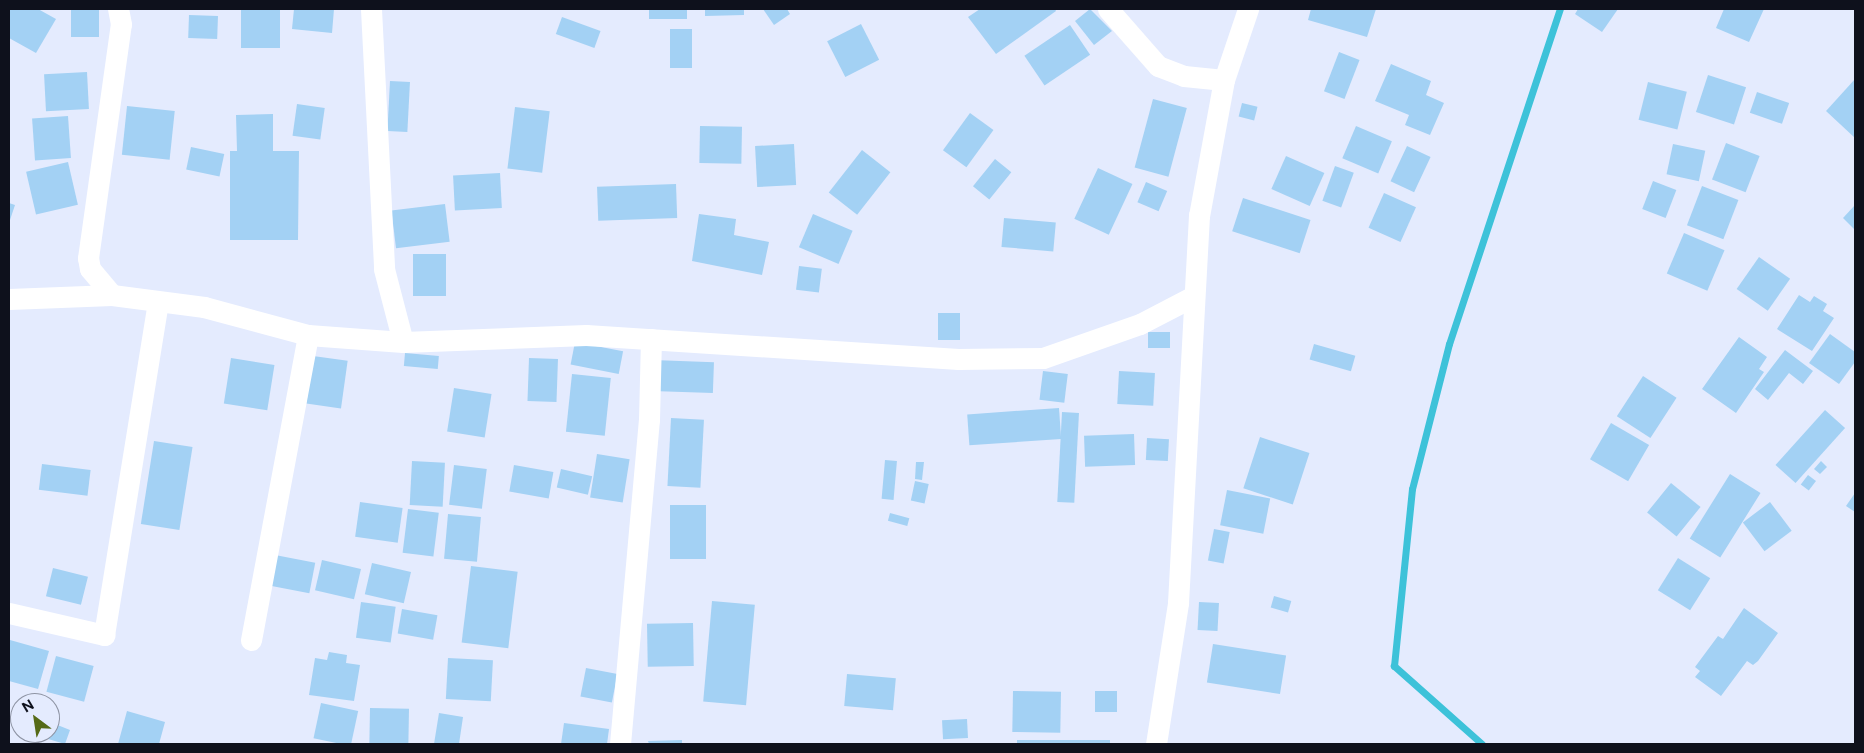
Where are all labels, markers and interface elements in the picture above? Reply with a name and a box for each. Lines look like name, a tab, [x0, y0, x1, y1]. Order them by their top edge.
north arrow	[10, 693, 60, 743]
text: N	[19, 696, 37, 716]

